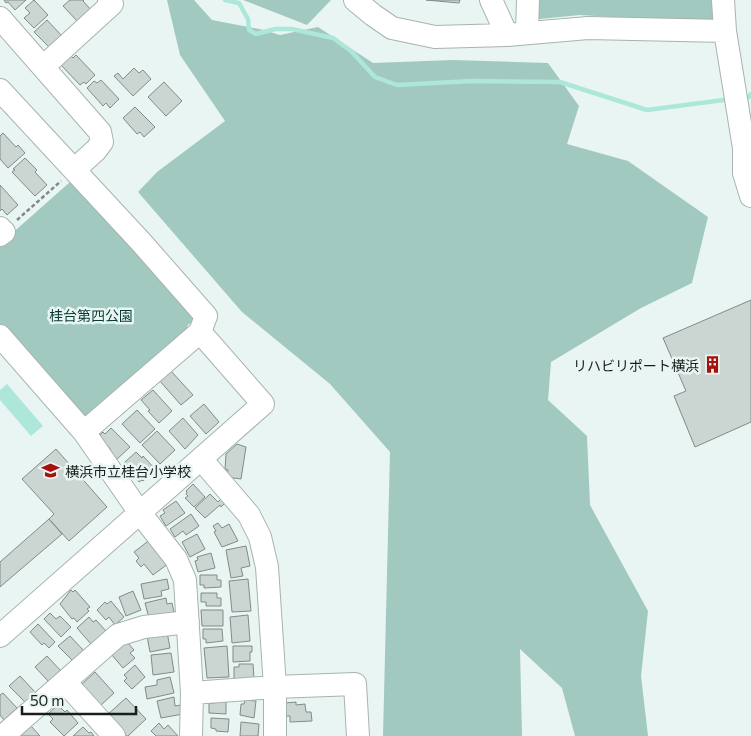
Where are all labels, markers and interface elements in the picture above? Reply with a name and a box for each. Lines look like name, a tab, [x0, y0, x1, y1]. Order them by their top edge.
park label: 桂台第四公園	[49, 307, 133, 324]
building icon: リハビリポート横浜	[703, 355, 723, 375]
place label: リハビリポート横浜	[573, 357, 699, 374]
school or university icon: 横浜市立桂台小学校	[41, 461, 61, 481]
place label: 横浜市立桂台小学校	[65, 463, 191, 480]
scale bar	[22, 684, 136, 716]
text: 50 m	[30, 691, 64, 709]

